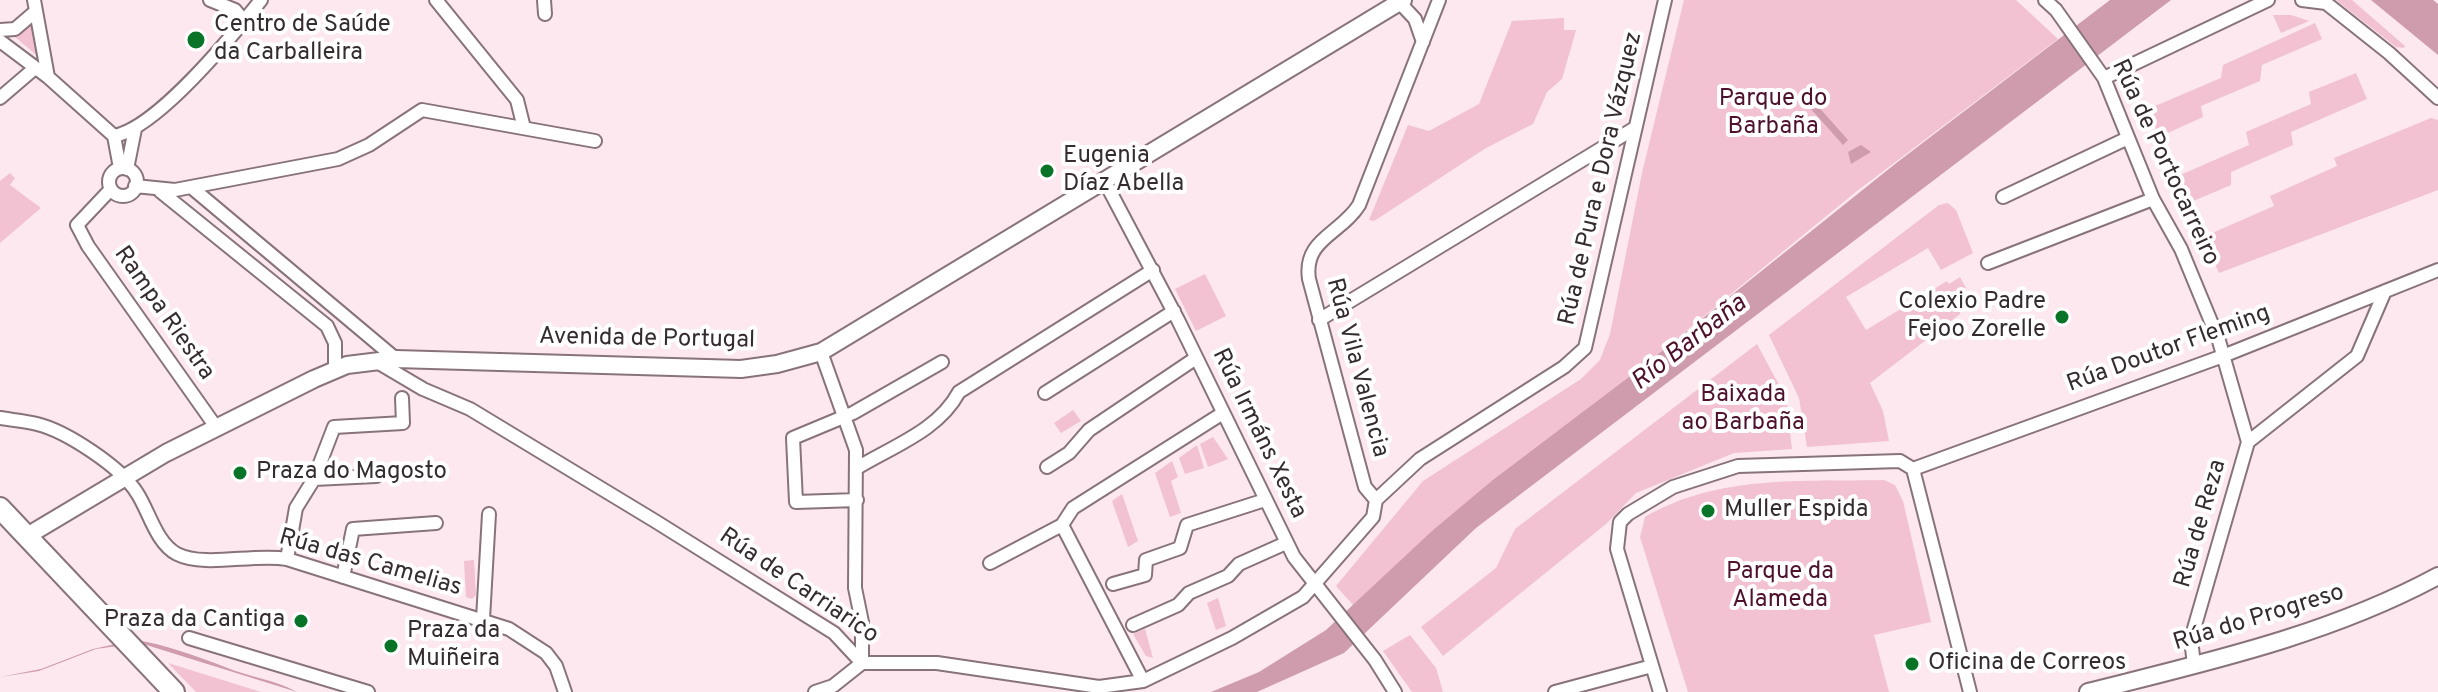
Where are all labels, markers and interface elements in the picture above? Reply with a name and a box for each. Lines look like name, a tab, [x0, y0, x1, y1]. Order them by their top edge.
place label: Centro de Saúde da Carballeira	[214, 12, 391, 68]
marker: Centro de Saúde da Carballeira	[185, 29, 207, 51]
street label: Rúa de Pura e Dora Vázquez	[1554, 30, 1650, 328]
street label: Rúa de Portocarreiro	[2104, 55, 2224, 271]
park label: Parque do Barbaña	[1719, 86, 1827, 142]
place label: Eugenia Díaz Abella	[1063, 143, 1184, 199]
marker: Eugenia Díaz Abella	[1038, 162, 1056, 180]
street label: Rampa Riestra	[106, 242, 220, 386]
street label: Rúa Vila Valencia	[1318, 275, 1394, 461]
water label: Río Barbaña	[1626, 289, 1754, 399]
place label: Colexio Padre Fejoo Zorelle	[1898, 289, 2046, 345]
street label: Rúa Doutor Fleming	[2063, 300, 2275, 400]
marker: Colexio Padre Fejoo Zorelle	[2053, 308, 2071, 326]
street label: Avenida de Portugal	[539, 324, 755, 356]
street label: Rúa Irmáns Xesta	[1204, 344, 1312, 524]
park label: Baixada ao Barbaña	[1681, 382, 1805, 438]
street label: Rúa de Reza	[2170, 456, 2234, 592]
place label: Praza do Magosto	[256, 459, 447, 487]
marker: Praza do Magosto	[231, 464, 249, 482]
place label: Muller Espida	[1724, 497, 1868, 525]
marker: Muller Espida	[1699, 502, 1717, 520]
street label: Rúa de Carriarico	[713, 523, 883, 651]
street label: Rúa das Camelias	[275, 524, 465, 604]
park label: Parque da Alameda	[1726, 559, 1834, 615]
street label: Rúa do Progreso	[2170, 579, 2348, 659]
place label: Praza da Cantiga	[104, 607, 285, 635]
marker: Praza da Cantiga	[292, 612, 310, 630]
place label: Praza da Muiñeira	[407, 618, 500, 674]
marker: Praza da Muiñeira	[382, 637, 400, 655]
place label: Oficina de Correos	[1928, 650, 2126, 678]
marker: Oficina de Correos	[1903, 655, 1921, 673]

